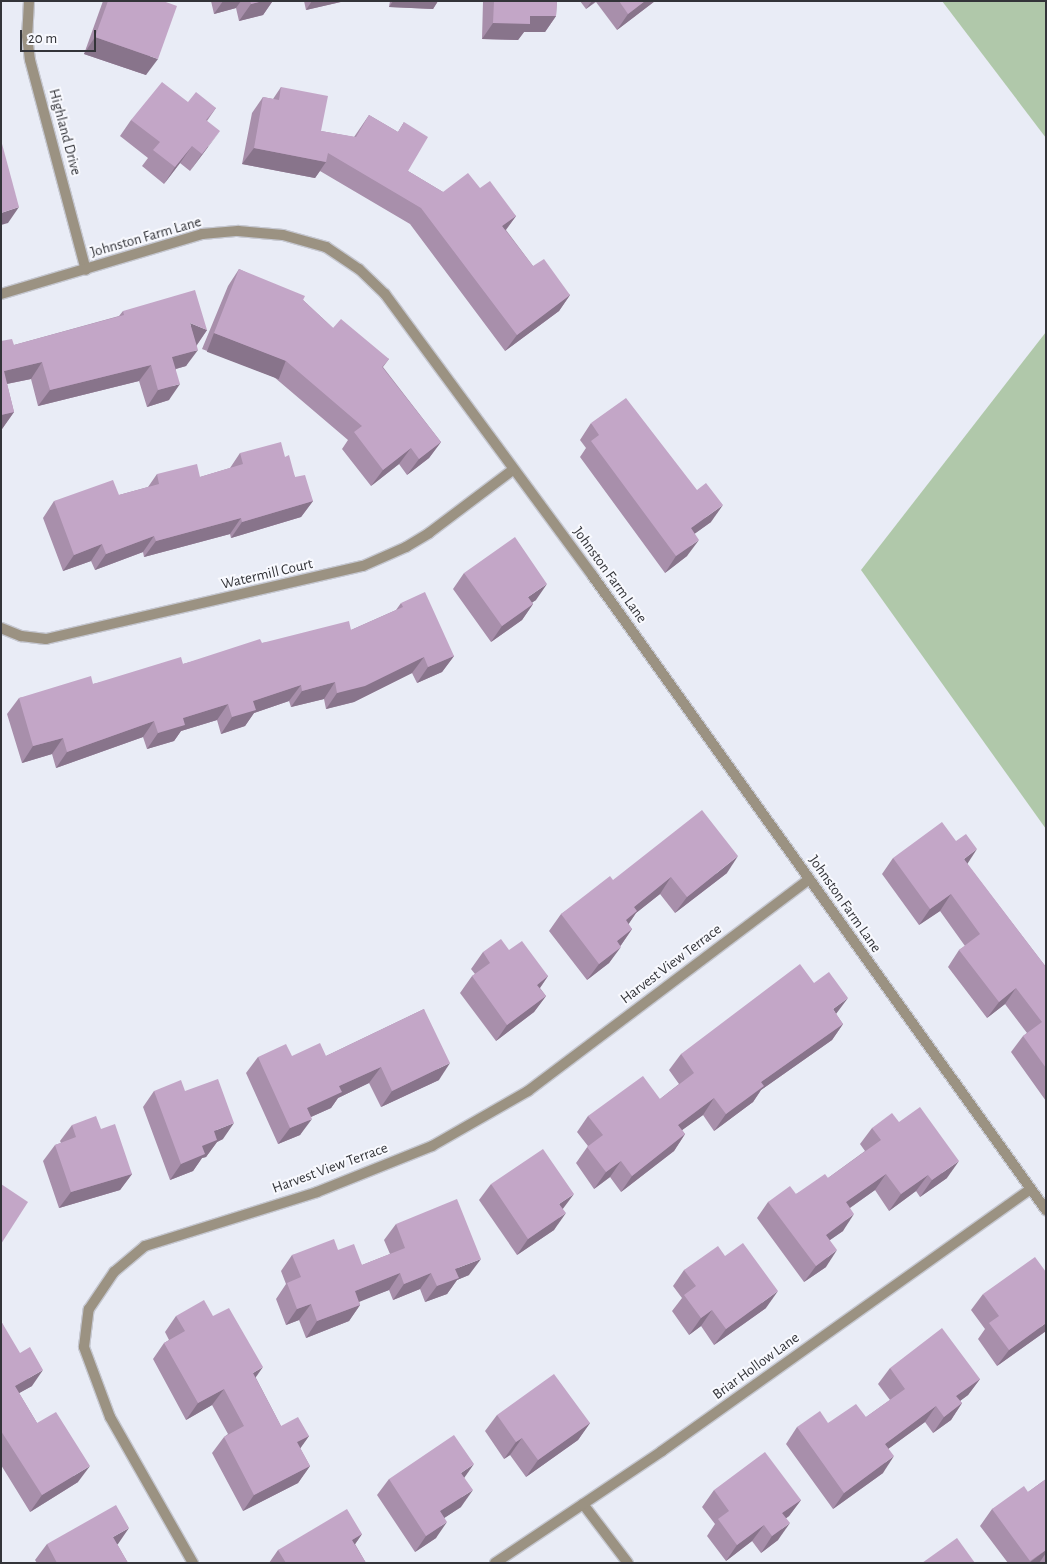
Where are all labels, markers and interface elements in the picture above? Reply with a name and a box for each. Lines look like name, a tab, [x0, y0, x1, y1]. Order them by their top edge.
scale bar	[22, 20, 99, 52]
text: 20 m	[28, 31, 57, 46]
street label: Highland Drive	[45, 87, 85, 177]
street label: Johnston Farm Lane	[88, 213, 204, 261]
street label: Johnston Farm Lane	[569, 523, 651, 627]
street label: Watermill Court	[219, 555, 315, 593]
street label: Johnston Farm Lane	[805, 852, 885, 956]
street label: Harvest View Terrace	[617, 920, 725, 1008]
street label: Harvest View Terrace	[270, 1139, 390, 1197]
street label: Briar Hollow Lane	[709, 1329, 803, 1403]

